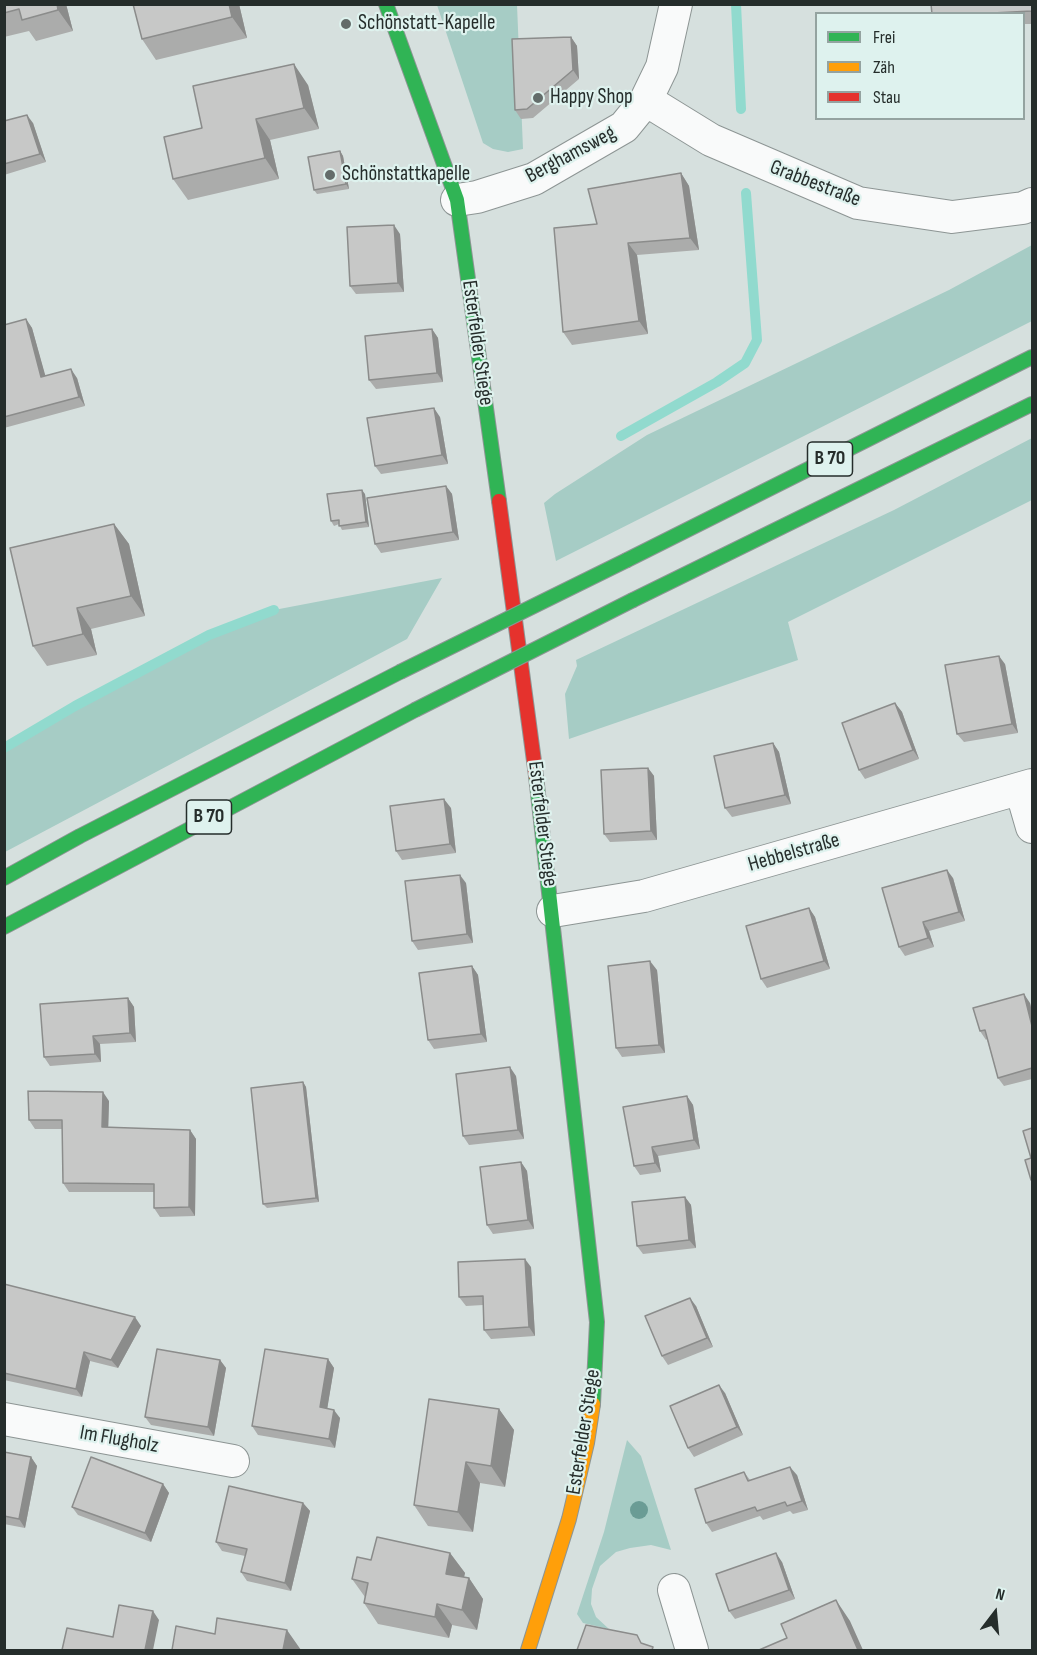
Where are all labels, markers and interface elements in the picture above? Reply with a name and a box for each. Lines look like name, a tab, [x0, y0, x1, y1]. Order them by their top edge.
place label: Schönstatt-Kapelle	[358, 11, 495, 37]
legend	[815, 12, 1025, 120]
marker: Schönstatt-Kapelle	[339, 17, 353, 31]
text: Frei	[873, 27, 895, 48]
text: Zäh	[873, 57, 895, 78]
place label: Happy Shop	[550, 85, 633, 111]
text: Stau	[873, 87, 901, 108]
marker: Happy Shop	[531, 91, 545, 105]
street label: Berghamsweg	[522, 121, 620, 189]
street label: Grabbestraße	[766, 155, 864, 213]
place label: Schönstattkapelle	[342, 162, 470, 188]
marker: Schönstattkapelle	[323, 168, 337, 182]
street label: Esterfelder Stiege	[456, 279, 498, 407]
road number: B 70	[808, 442, 852, 476]
street label: Esterfelder Stiege	[522, 760, 562, 888]
road number: B 70	[186, 800, 232, 834]
street label: Hebbelstraße	[745, 828, 843, 878]
street label: Esterfelder Stiege	[562, 1368, 606, 1496]
street label: Im Flugholz	[78, 1421, 160, 1459]
north arrow	[965, 1583, 1025, 1643]
text: N	[993, 1585, 1007, 1606]

